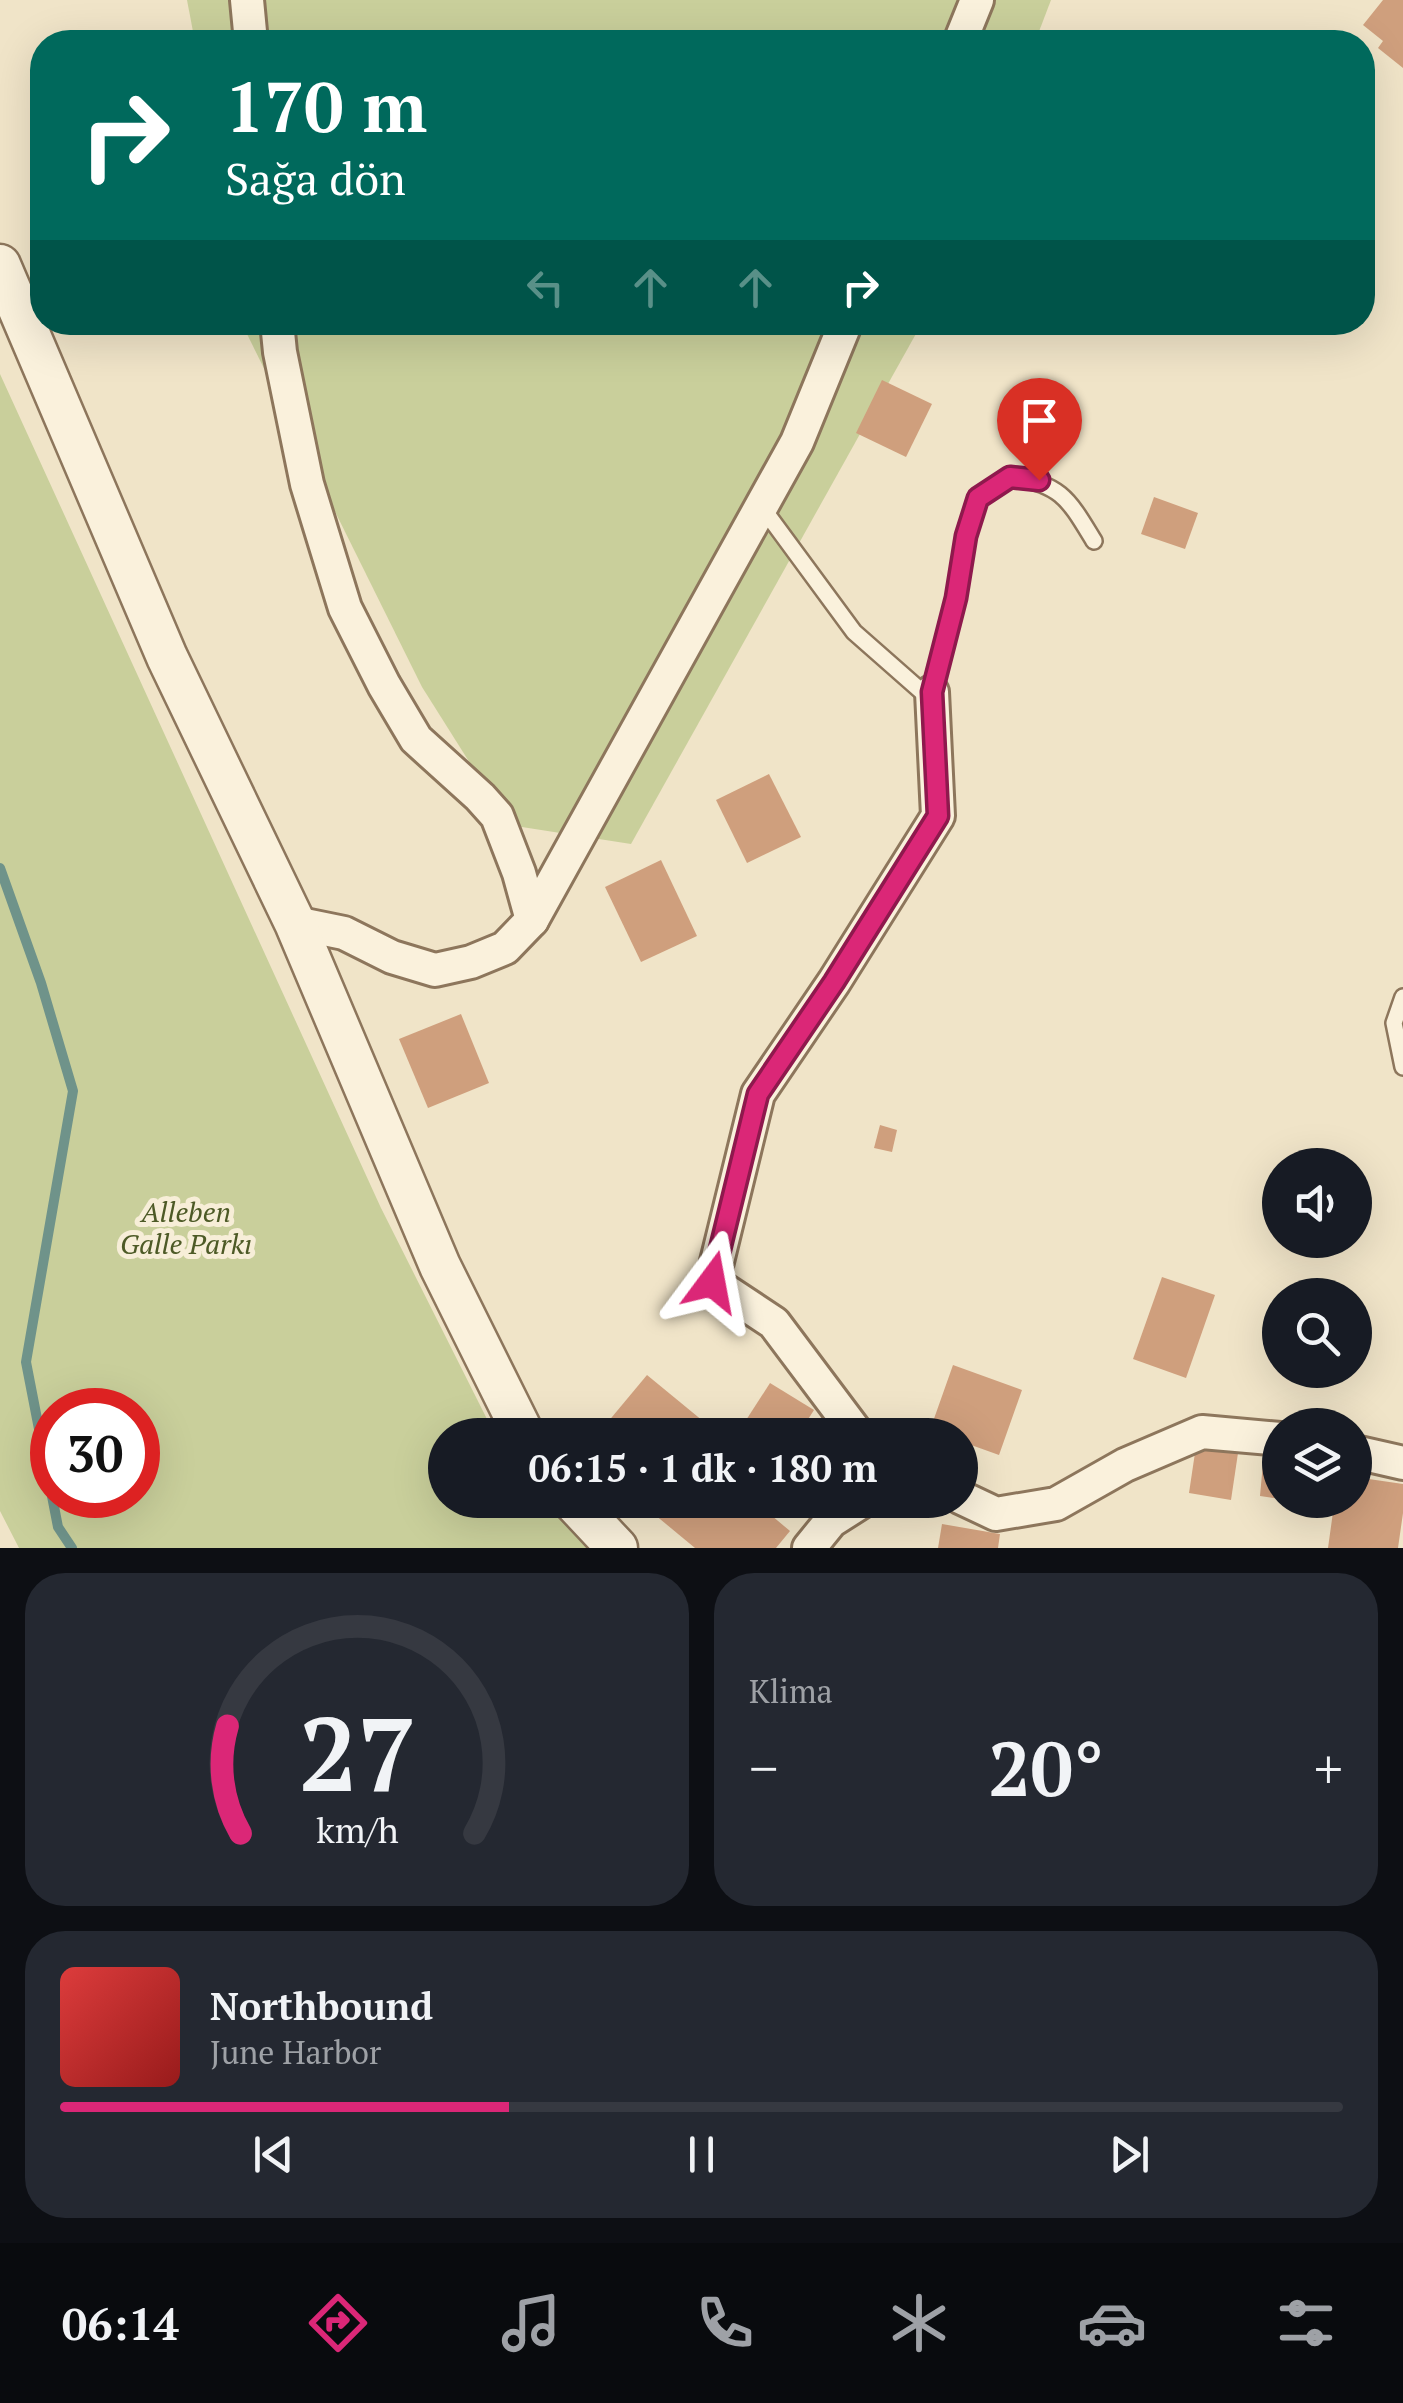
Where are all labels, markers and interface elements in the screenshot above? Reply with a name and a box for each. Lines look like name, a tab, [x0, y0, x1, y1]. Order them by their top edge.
text: 170 m	[225, 59, 427, 152]
icon: right	[60, 70, 190, 200]
text: Sağa dön	[225, 148, 406, 208]
icon: left	[518, 260, 573, 315]
icon: ahead	[623, 260, 678, 315]
icon: ahead	[728, 260, 783, 315]
icon: right	[833, 260, 888, 315]
pin	[997, 378, 1082, 481]
icon: arrive	[1012, 393, 1067, 448]
map controls	[1262, 1148, 1372, 1518]
button: sound	[1262, 1148, 1372, 1258]
park label: Alleben Galle Parkı	[120, 1193, 252, 1262]
position arrow	[660, 1230, 764, 1334]
button: search	[1262, 1278, 1372, 1388]
speed limit sign: 30	[30, 1388, 160, 1518]
button: layers	[1262, 1408, 1372, 1518]
text: 06:15 · 1 dk · 180 m	[529, 1443, 877, 1493]
text: Klima	[749, 1670, 833, 1712]
text: 27	[298, 1683, 416, 1821]
text: 20°	[988, 1718, 1104, 1817]
text: −	[749, 1731, 778, 1804]
text: +	[1314, 1731, 1343, 1804]
text: km/h	[316, 1806, 398, 1853]
text: Northbound	[210, 1981, 433, 2031]
text: June Harbor	[210, 2031, 381, 2073]
icon: previous	[246, 2127, 301, 2182]
icon: pause	[674, 2127, 729, 2182]
icon: next	[1102, 2127, 1157, 2182]
icon: directions	[303, 2288, 373, 2358]
icon: music	[496, 2288, 566, 2358]
icon: phone	[690, 2288, 760, 2358]
icon: climate	[884, 2288, 954, 2358]
icon: car	[1077, 2288, 1147, 2358]
icon: filters	[1271, 2288, 1341, 2358]
text: 06:14	[62, 2293, 179, 2353]

